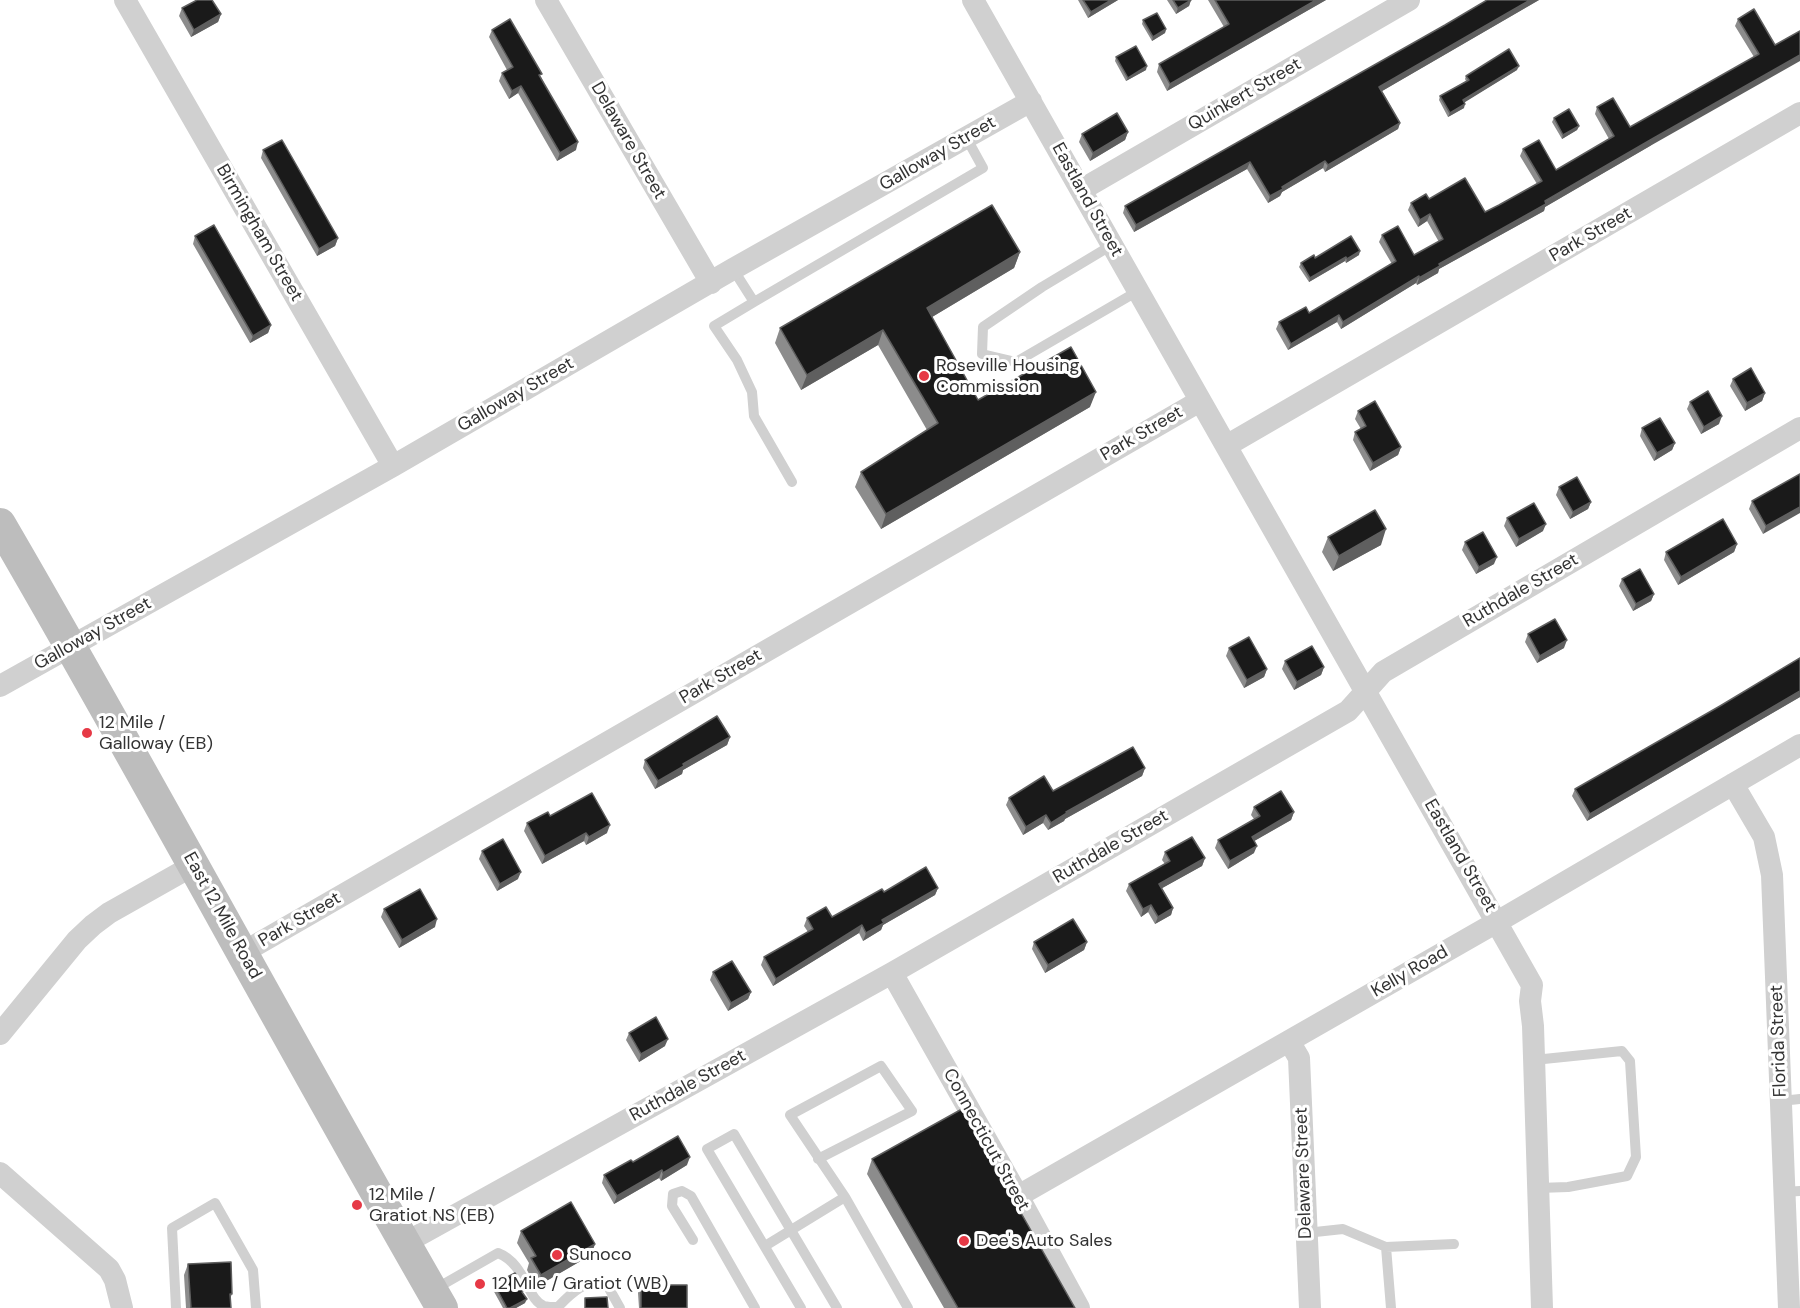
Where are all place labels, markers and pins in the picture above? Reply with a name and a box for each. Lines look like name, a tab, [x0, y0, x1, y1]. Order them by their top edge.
place label: Roseville Housing Commission	[936, 355, 1080, 398]
marker: Roseville Housing Commission	[917, 369, 931, 383]
place label: 12 Mile / Galloway (EB)	[99, 712, 213, 754]
marker: 12 Mile / Galloway (EB)	[80, 726, 94, 740]
place label: 12 Mile / Gratiot NS (EB)	[369, 1184, 494, 1226]
marker: 12 Mile / Gratiot NS (EB)	[350, 1198, 364, 1212]
place label: Dee's Auto Sales	[976, 1230, 1113, 1252]
marker: Dee's Auto Sales	[957, 1234, 971, 1248]
place label: Sunoco	[569, 1244, 632, 1266]
marker: Sunoco	[550, 1248, 564, 1262]
place label: 12 Mile / Gratiot (WB)	[492, 1273, 668, 1295]
marker: 12 Mile / Gratiot (WB)	[473, 1277, 487, 1291]

